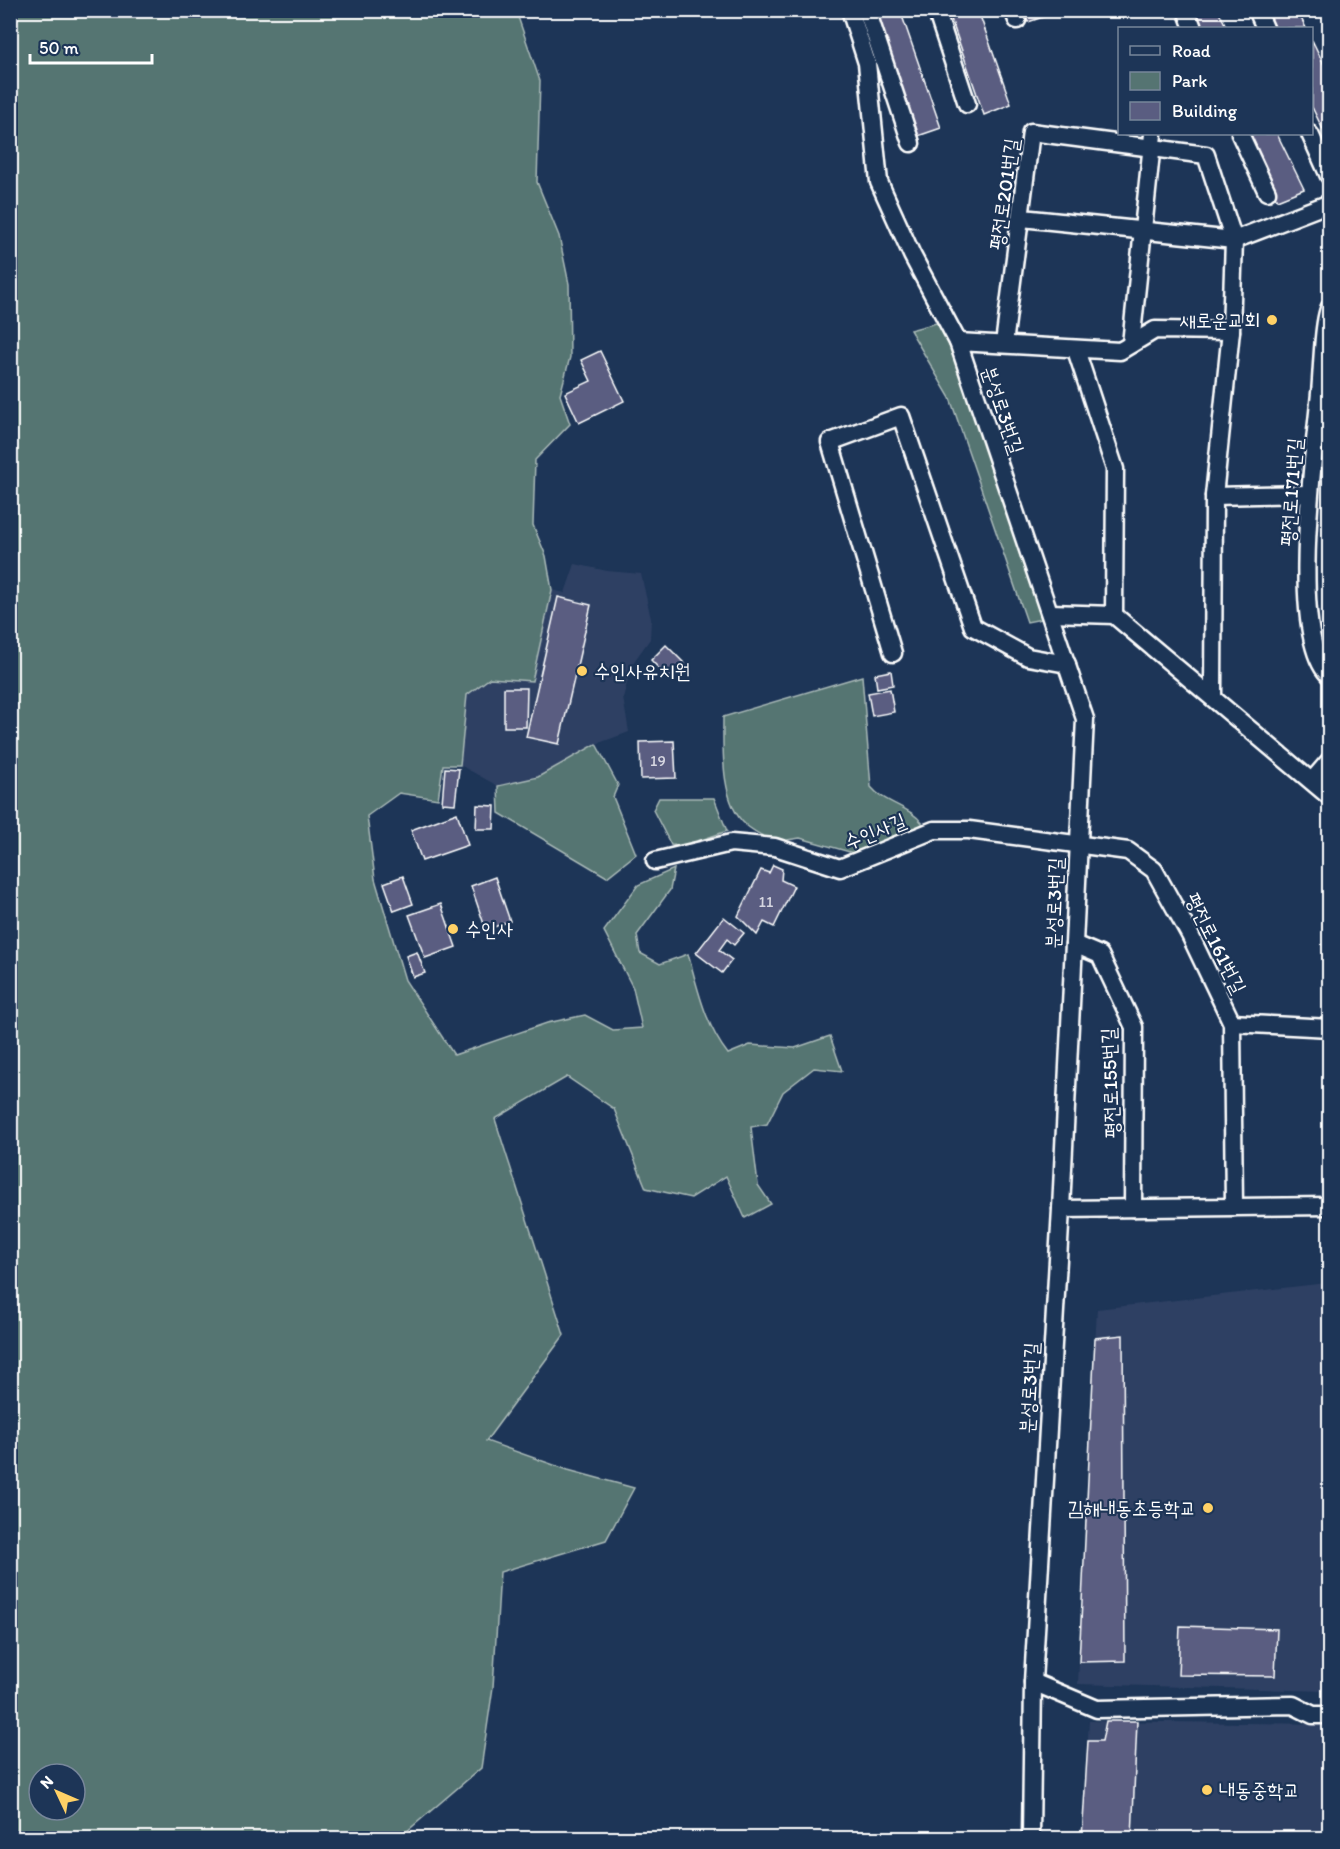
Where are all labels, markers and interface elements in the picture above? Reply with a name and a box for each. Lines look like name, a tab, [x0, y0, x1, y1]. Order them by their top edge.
scale bar	[30, 27, 152, 65]
legend	[1118, 27, 1313, 135]
text: 50 m	[39, 37, 79, 59]
text: Road	[1172, 40, 1211, 62]
text: Park	[1172, 70, 1207, 92]
text: Building	[1172, 100, 1238, 122]
street label: 평전로201번길	[984, 137, 1024, 251]
place label: 새로운교회	[1180, 308, 1260, 332]
marker: 새로운교회	[1265, 313, 1279, 327]
street label: 분성로3번길	[977, 363, 1029, 457]
street label: 평전로171번길	[1275, 437, 1307, 547]
place label: 수인사유치원	[594, 659, 691, 683]
marker: 수인사유치원	[575, 664, 589, 678]
house number: 19	[650, 751, 666, 770]
street label: 수인사길	[841, 808, 909, 854]
street label: 분성로3번길	[1040, 857, 1068, 949]
street label: 평전로161번길	[1180, 889, 1252, 997]
house number: 11	[759, 892, 774, 911]
place label: 수인사	[465, 917, 513, 941]
marker: 수인사	[446, 922, 460, 936]
street label: 평전로155번길	[1096, 1027, 1124, 1139]
street label: 분성로3번길	[1015, 1342, 1043, 1434]
place label: 김해내동초등학교	[1067, 1496, 1196, 1520]
marker: 김해내동초등학교	[1201, 1501, 1215, 1515]
north arrow	[27, 1762, 87, 1822]
text: N	[36, 1771, 57, 1792]
place label: 내동중학교	[1219, 1778, 1299, 1802]
marker: 내동중학교	[1200, 1783, 1214, 1797]

